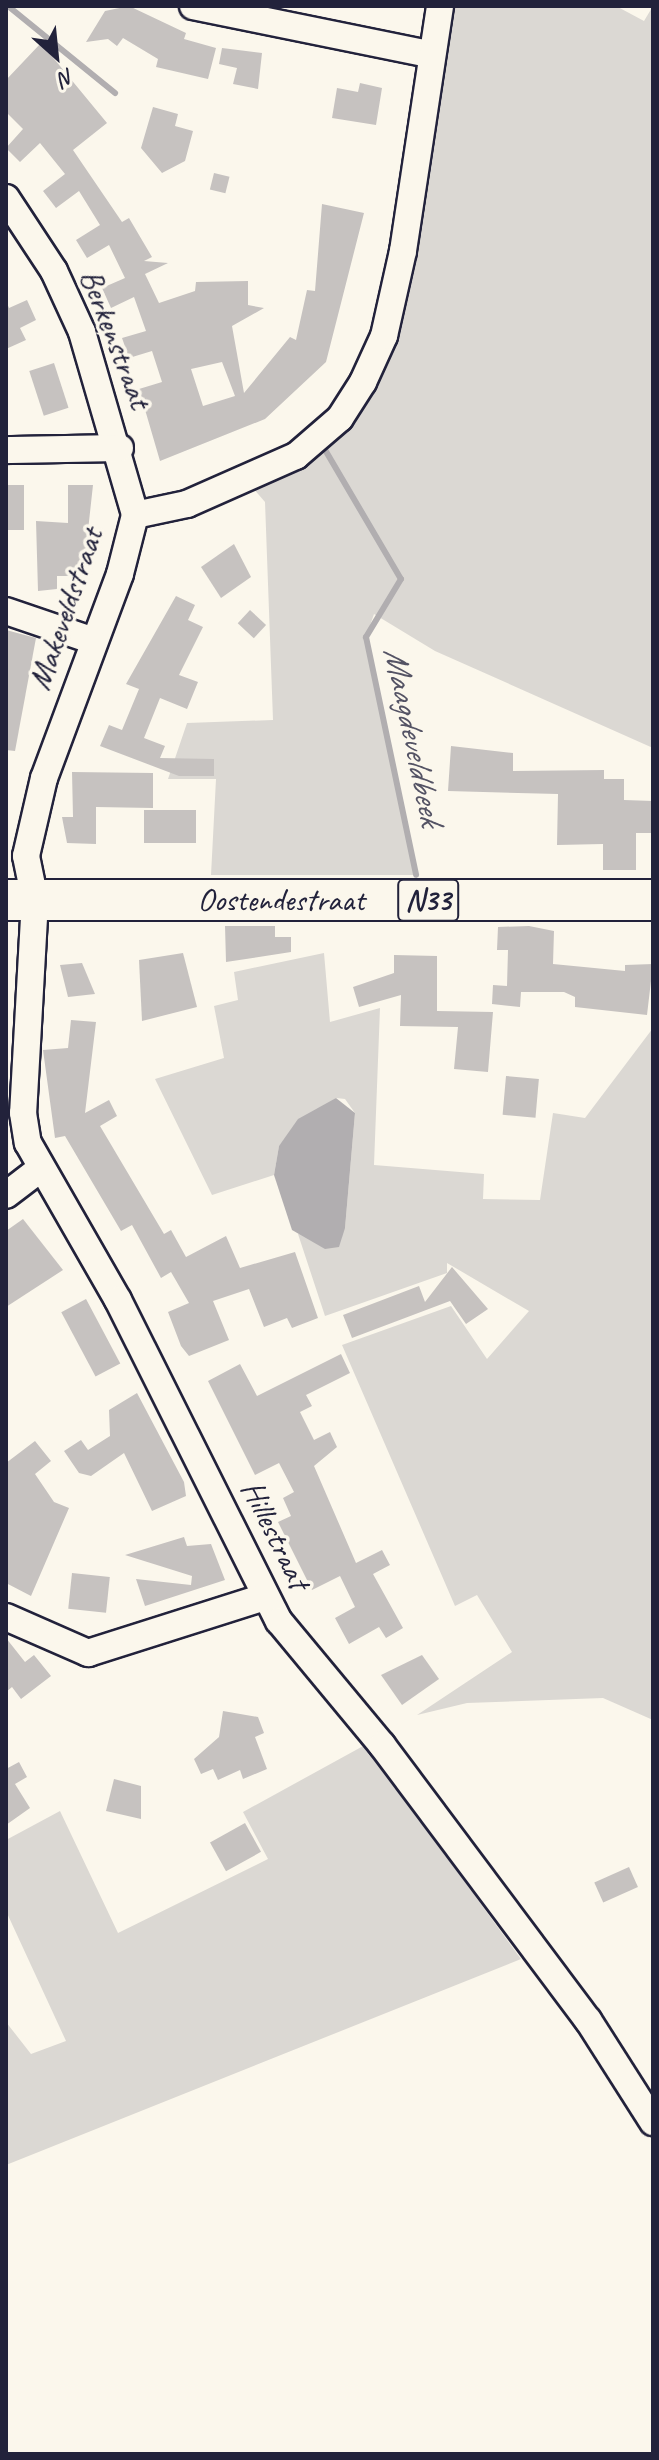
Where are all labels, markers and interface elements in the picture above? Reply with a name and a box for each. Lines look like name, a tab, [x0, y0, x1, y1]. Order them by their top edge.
north arrow	[16, 16, 96, 96]
text: N	[54, 62, 79, 93]
street label: Berkenstraat	[71, 264, 159, 414]
street label: Makeveldstraat	[20, 523, 112, 695]
water label: Maagdeveldbeek	[375, 643, 453, 829]
road number: N33	[396, 874, 460, 926]
street label: Oostendestraat	[197, 881, 365, 919]
street label: Hillestraat	[232, 1474, 318, 1596]

